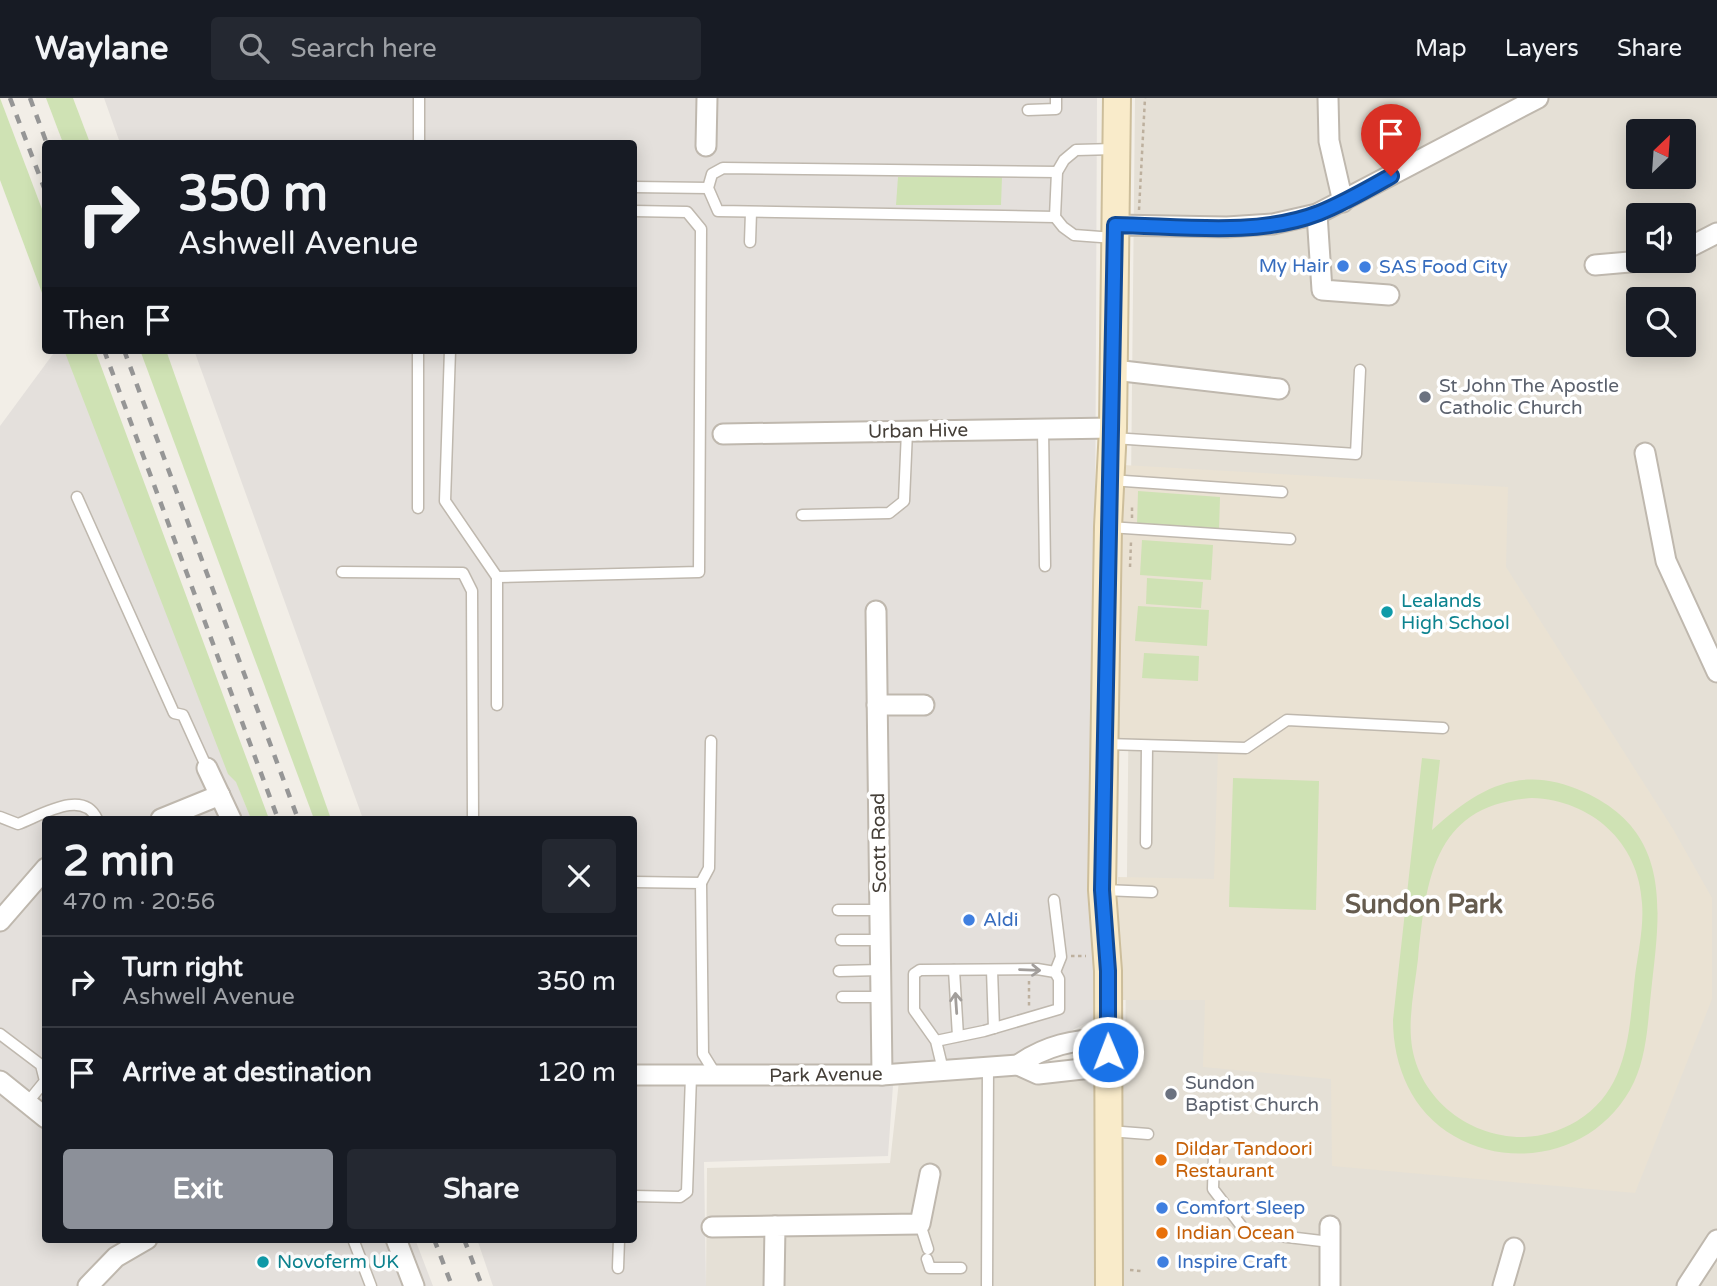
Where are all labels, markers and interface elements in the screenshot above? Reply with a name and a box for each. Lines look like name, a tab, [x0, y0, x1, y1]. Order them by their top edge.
search box	[211, 17, 701, 80]
text: Waylane	[35, 29, 169, 68]
icon: search	[235, 29, 273, 67]
text: Search here	[291, 33, 437, 64]
text: Map	[1415, 34, 1467, 63]
text: Layers	[1505, 34, 1579, 63]
text: Share	[1617, 34, 1682, 63]
pin	[1361, 104, 1421, 176]
icon: arrive	[1372, 115, 1410, 153]
north arrow	[1626, 119, 1696, 189]
map controls	[1626, 119, 1696, 357]
text: 350 m	[178, 165, 328, 224]
icon: right	[63, 168, 154, 259]
button: sound	[1626, 203, 1696, 273]
text: Ashwell Avenue	[178, 225, 418, 263]
place label: My Hair	[1259, 255, 1330, 277]
place label: SAS Food City	[1379, 256, 1508, 278]
marker: My Hair	[1335, 258, 1351, 274]
marker: SAS Food City	[1357, 259, 1373, 275]
button: search	[1626, 287, 1696, 357]
icon: arrive	[139, 301, 177, 339]
text: Then	[63, 305, 125, 336]
place label: St John The Apostle Catholic Church	[1439, 375, 1619, 419]
marker: St John The Apostle Catholic Church	[1417, 389, 1433, 405]
street label: Urban Hive	[868, 419, 968, 443]
place label: Lealands High School	[1401, 590, 1510, 634]
marker: Lealands High School	[1379, 604, 1395, 620]
street label: Scott Road	[867, 793, 891, 893]
text: 2 min	[63, 836, 175, 887]
button: close	[542, 839, 616, 913]
text: 470 m · 20:56	[63, 888, 215, 916]
district label: Sundon Park	[1345, 889, 1503, 920]
place label: Aldi	[983, 909, 1019, 931]
marker: Aldi	[961, 912, 977, 928]
text: Turn right	[122, 952, 243, 983]
icon: right	[63, 963, 101, 1001]
one-way arrow	[1018, 963, 1041, 976]
text: 350 m	[536, 966, 616, 997]
text: Ashwell Avenue	[122, 983, 295, 1011]
one-way arrow	[949, 992, 962, 1015]
position arrow	[1071, 1015, 1145, 1089]
icon: arrive	[63, 1054, 101, 1092]
text: Arrive at destination	[122, 1057, 372, 1088]
text: 120 m	[536, 1057, 616, 1088]
street label: Park Avenue	[769, 1063, 883, 1087]
place label: Sundon Baptist Church	[1185, 1072, 1319, 1116]
marker: Sundon Baptist Church	[1163, 1086, 1179, 1102]
place label: Dildar Tandoori Restaurant	[1175, 1138, 1313, 1182]
button: Exit	[63, 1149, 333, 1229]
button: Share	[347, 1149, 616, 1229]
marker: Dildar Tandoori Restaurant	[1153, 1152, 1169, 1168]
place label: Comfort Sleep	[1176, 1197, 1305, 1219]
marker: Comfort Sleep	[1154, 1200, 1170, 1216]
place label: Indian Ocean	[1176, 1222, 1295, 1244]
marker: Indian Ocean	[1154, 1225, 1170, 1241]
place label: Novoferm UK	[277, 1251, 399, 1273]
place label: Inspire Craft	[1177, 1251, 1287, 1273]
marker: Novoferm UK	[255, 1254, 271, 1270]
marker: Inspire Craft	[1155, 1254, 1171, 1270]

